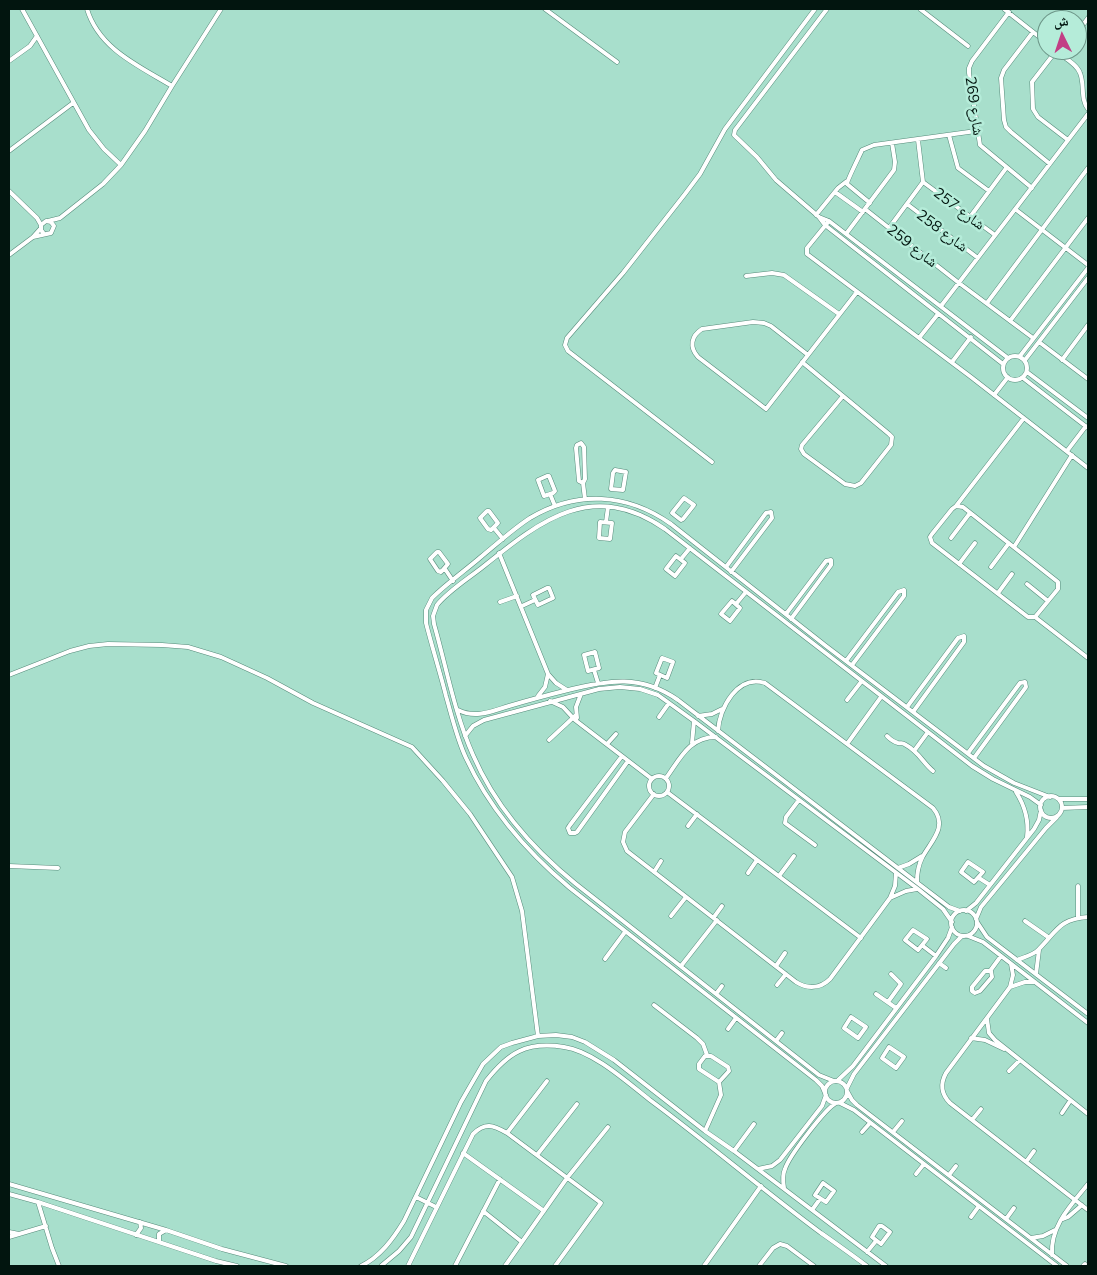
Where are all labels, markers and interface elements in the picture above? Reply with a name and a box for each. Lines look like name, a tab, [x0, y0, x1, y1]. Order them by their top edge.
north arrow	[1037, 10, 1087, 60]
text: ش	[1053, 12, 1069, 31]
street label: شارع 269	[961, 75, 987, 137]
street label: شارع 257	[930, 184, 988, 234]
street label: شارع 258	[913, 206, 971, 256]
street label: شارع 259	[883, 221, 941, 271]

